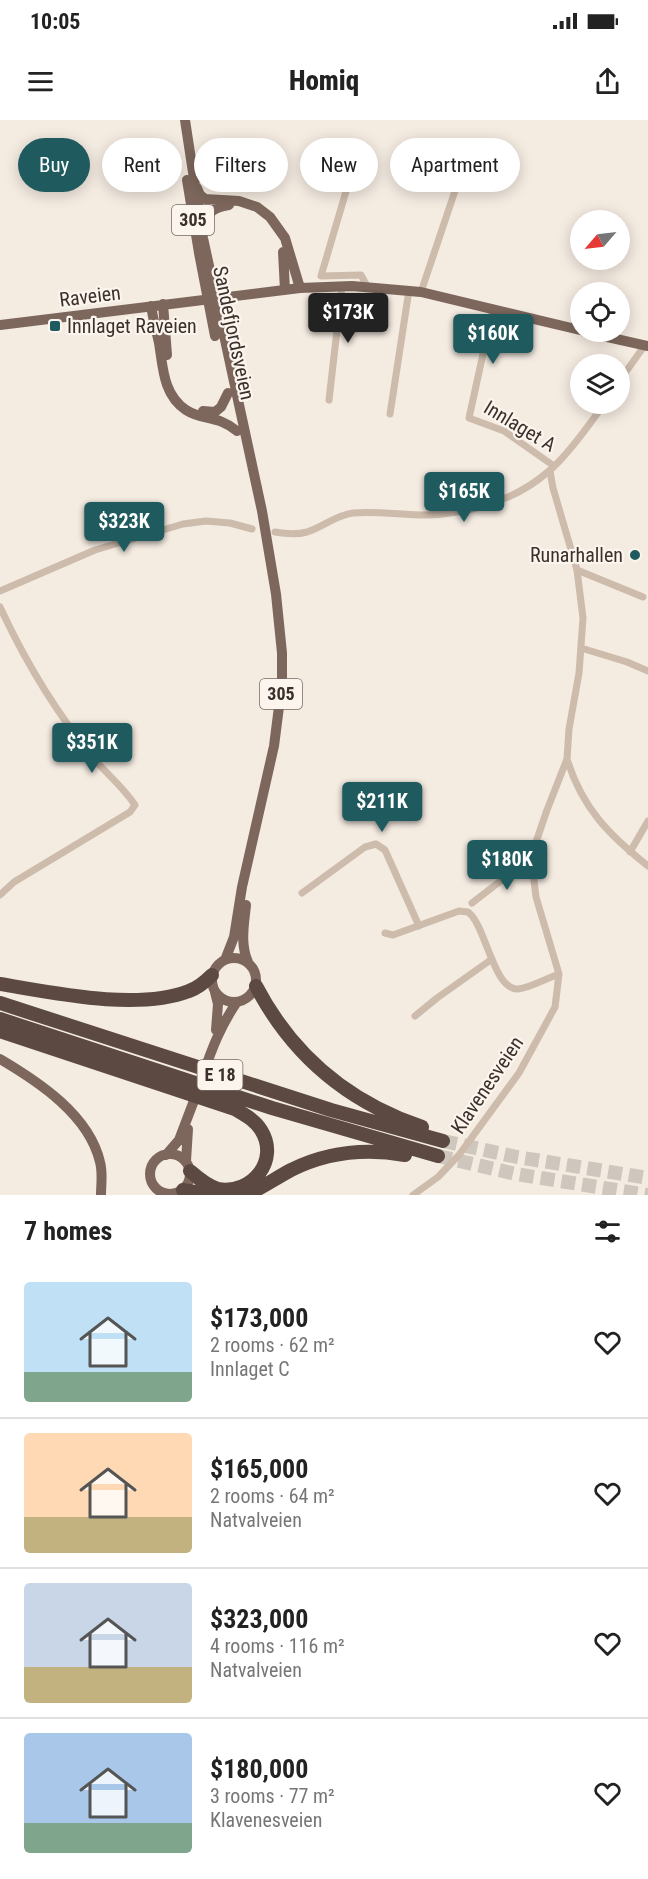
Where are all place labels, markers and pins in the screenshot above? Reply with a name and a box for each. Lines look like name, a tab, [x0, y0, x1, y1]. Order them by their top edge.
pin: $173K	[306, 293, 390, 344]
place label: Innlaget Raveien	[67, 314, 197, 338]
pin: $160K	[451, 314, 535, 365]
marker: Innlaget Raveien	[48, 319, 62, 333]
pin: $165K	[422, 472, 506, 523]
pin: $323K	[82, 502, 166, 553]
place label: Runarhallen	[530, 543, 623, 567]
marker: Runarhallen	[628, 548, 642, 562]
pin: $351K	[50, 723, 134, 774]
pin: $211K	[340, 782, 424, 833]
pin: $180K	[465, 840, 549, 891]

